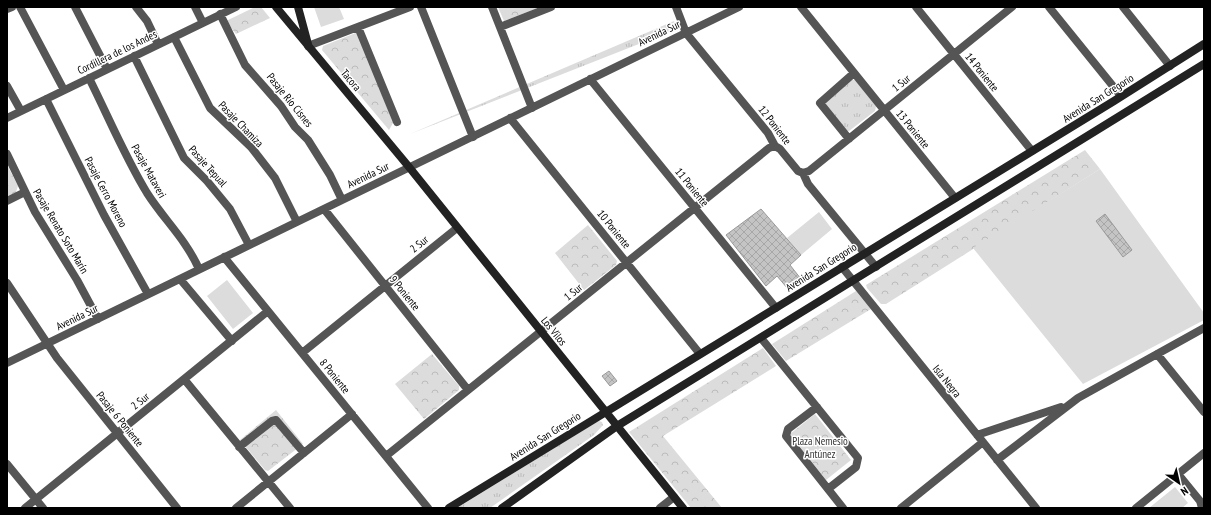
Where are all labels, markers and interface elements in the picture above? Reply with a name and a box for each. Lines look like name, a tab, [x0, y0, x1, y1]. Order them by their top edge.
street label: Avenida Sur	[636, 17, 682, 49]
street label: Cordillera de los Andes	[75, 27, 159, 77]
street label: 14 Poniente	[962, 50, 1002, 95]
street label: Tacora	[338, 66, 364, 94]
street label: Pasaje Río Cisnes	[264, 70, 316, 130]
street label: Avenida San Gregorio	[1060, 70, 1136, 125]
street label: 1 Sur	[889, 71, 913, 95]
street label: Pasaje Chamiza	[216, 98, 266, 150]
street label: 12 Poniente	[755, 103, 795, 148]
street label: 13 Poniente	[893, 107, 933, 152]
street label: Pasaje Mataveri	[128, 142, 170, 200]
street label: Pasaje Tepual	[186, 142, 231, 190]
street label: Pasaje Cerro Moreno	[82, 154, 131, 230]
street label: Avenida Sur	[345, 159, 391, 191]
street label: 11 Poniente	[672, 165, 712, 210]
street label: Pasaje Renato Soto Marín	[30, 186, 92, 276]
street label: 10 Poniente	[594, 207, 634, 252]
street label: 2 Sur	[407, 232, 431, 256]
street label: Avenida San Gregorio	[783, 239, 859, 294]
street label: 9 Poniente	[387, 273, 424, 314]
street label: 1 Sur	[561, 280, 585, 304]
street label: Avenida Sur	[54, 301, 100, 333]
street label: Los Vilos	[538, 314, 570, 348]
street label: 8 Poniente	[317, 356, 354, 397]
street label: Isla Negra	[930, 362, 964, 400]
street label: Pasaje 6 Poniente	[93, 388, 147, 450]
street label: 2 Sur	[128, 389, 152, 413]
street label: Avenida San Gregorio	[507, 408, 583, 463]
park label: Plaza Nemesio Antúnez	[792, 434, 848, 461]
north arrow	[1159, 463, 1199, 503]
text: N	[1178, 484, 1191, 499]

